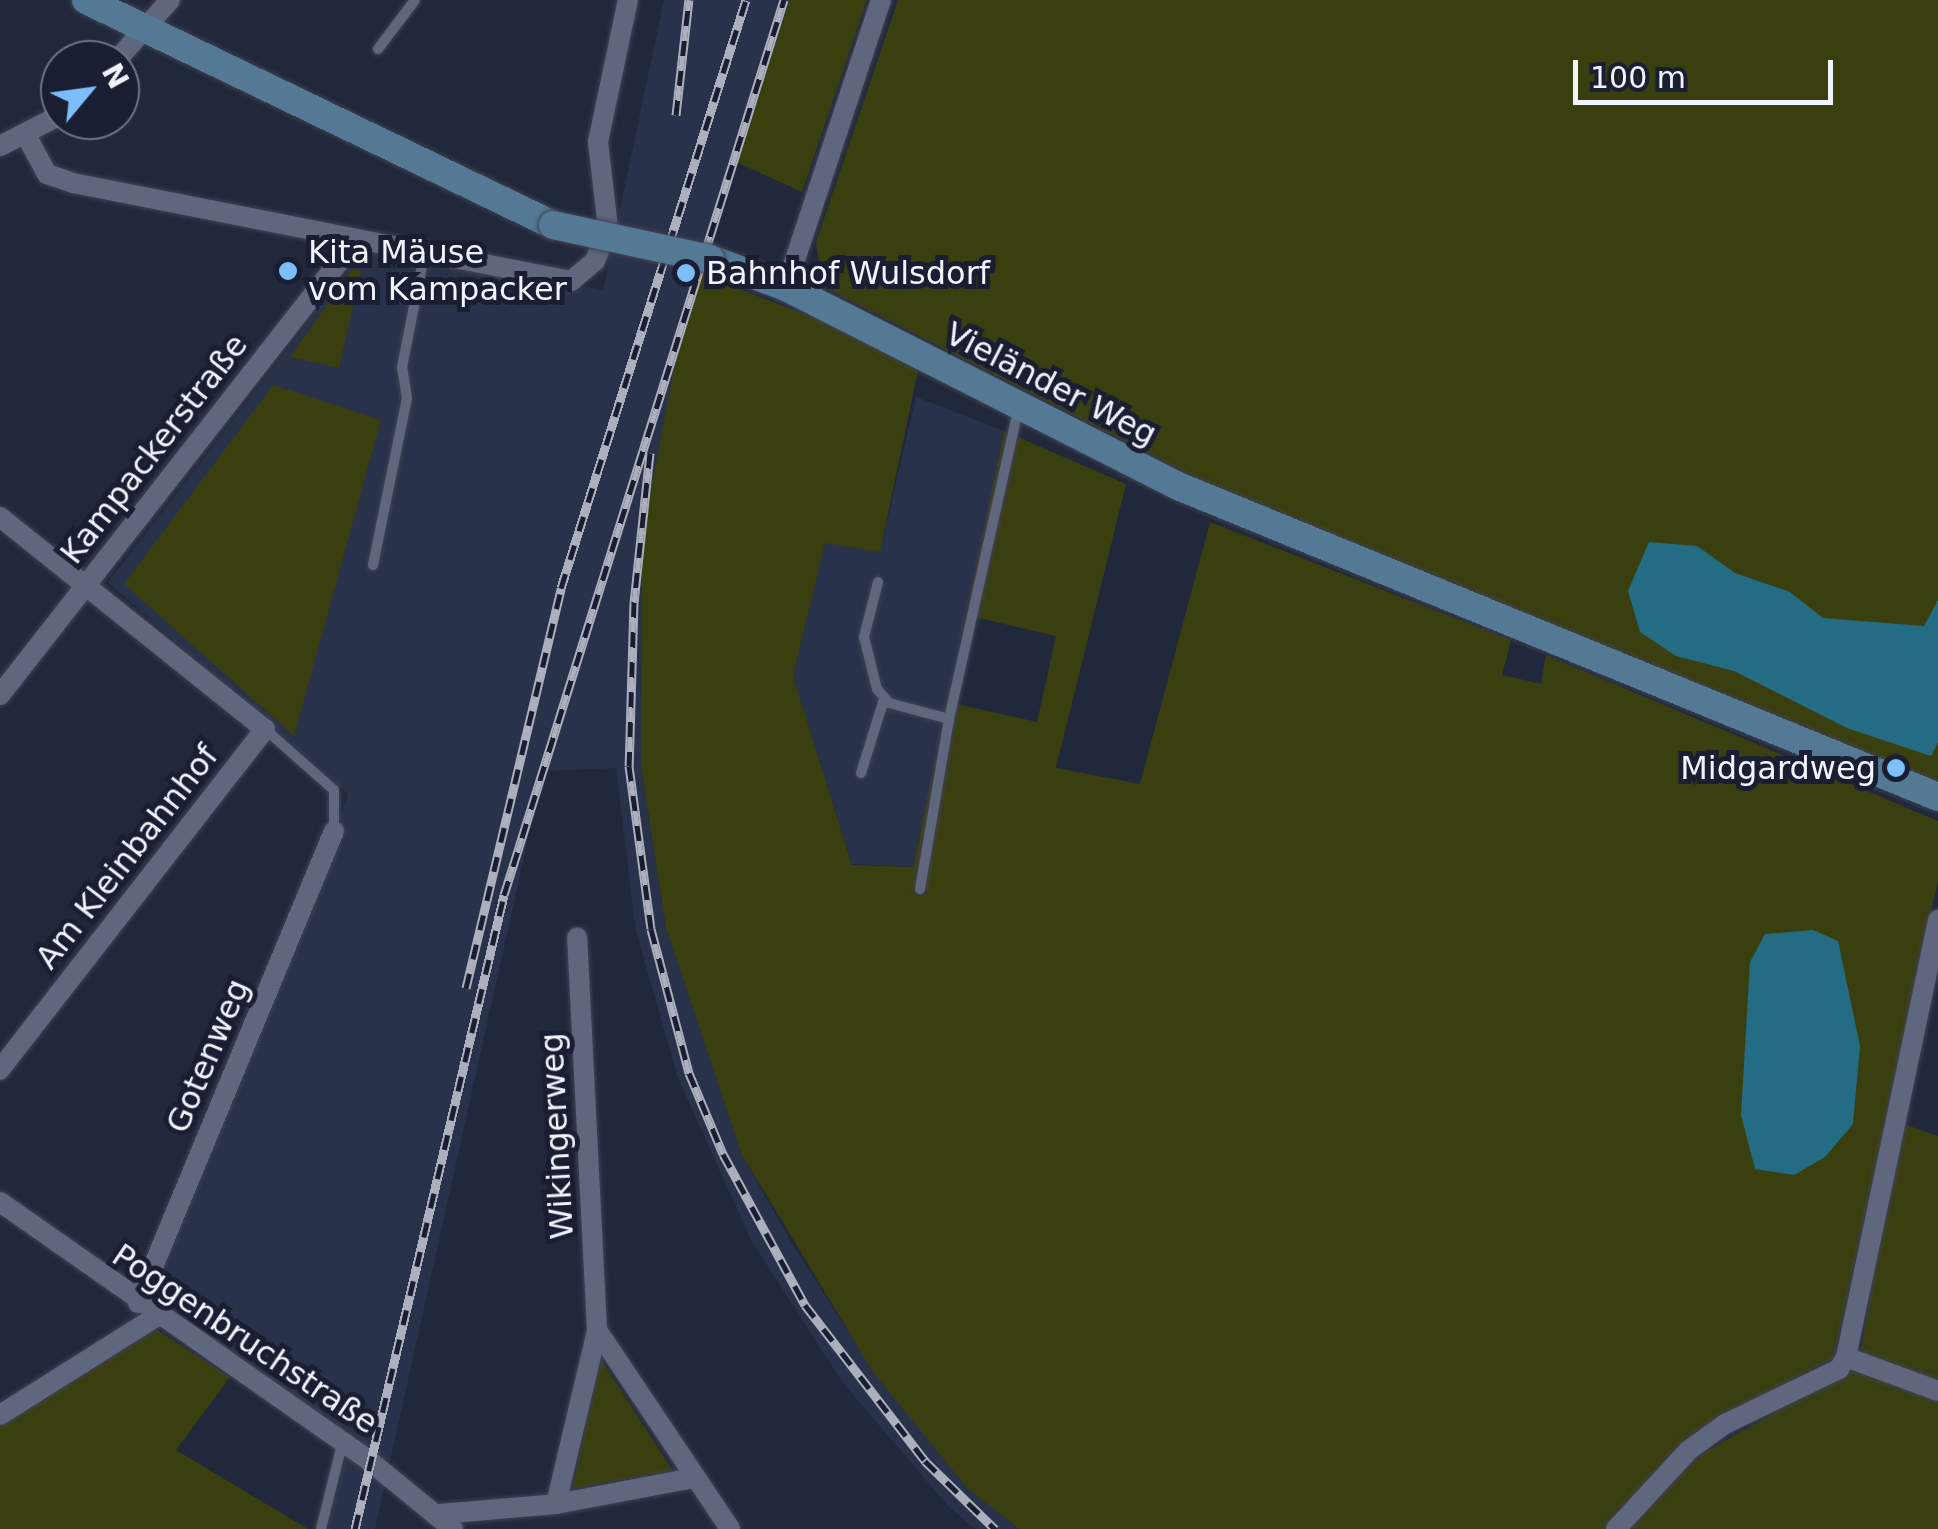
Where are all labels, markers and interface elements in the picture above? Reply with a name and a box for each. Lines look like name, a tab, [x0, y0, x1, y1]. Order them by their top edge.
north arrow	[40, 40, 140, 140]
scale bar	[1578, 40, 1838, 102]
text: N	[95, 58, 135, 94]
text: 100 m	[1590, 60, 1686, 95]
place label: Kita Mäuse vom Kampacker	[308, 234, 567, 309]
place label: Bahnhof Wulsdorf	[706, 254, 990, 292]
marker: Kita Mäuse vom Kampacker	[277, 260, 299, 282]
marker: Bahnhof Wulsdorf	[675, 262, 697, 284]
street label: Vieländer Weg	[939, 314, 1163, 454]
street label: Kampackerstraße	[52, 327, 256, 571]
street label: Am Kleinbahnhof	[28, 737, 226, 977]
place label: Midgardweg	[1680, 749, 1876, 787]
marker: Midgardweg	[1885, 757, 1907, 779]
street label: Gotenweg	[158, 973, 258, 1139]
street label: Wikingerweg	[532, 1032, 582, 1240]
street label: Poggenbruchstraße	[105, 1236, 385, 1442]

